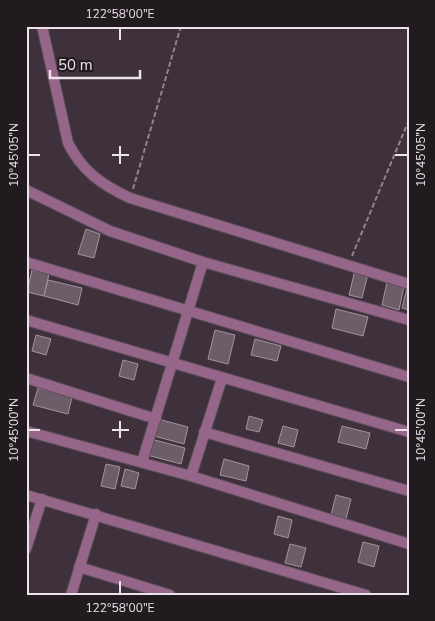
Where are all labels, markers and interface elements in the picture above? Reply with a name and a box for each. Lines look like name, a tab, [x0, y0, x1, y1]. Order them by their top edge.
text: 122°58'00"E	[85, 6, 155, 22]
scale bar	[50, 48, 140, 80]
text: 50 m	[58, 55, 93, 75]
text: 10°45'05"N	[6, 123, 22, 187]
text: 10°45'05"N	[413, 123, 429, 187]
text: 10°45'00"N	[6, 398, 22, 462]
text: 10°45'00"N	[413, 398, 429, 462]
text: 122°58'00"E	[85, 600, 155, 616]

